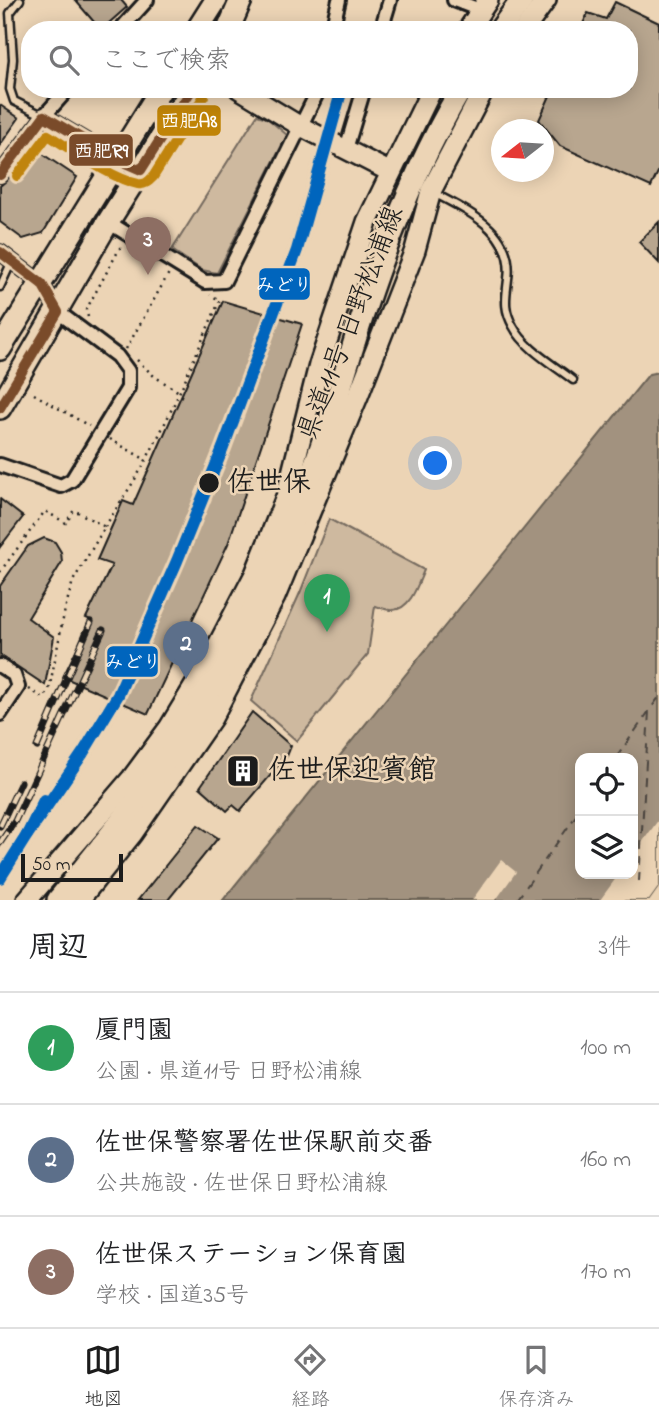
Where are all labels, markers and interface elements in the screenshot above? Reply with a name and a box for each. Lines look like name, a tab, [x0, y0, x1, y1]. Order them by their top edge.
search box	[21, 21, 638, 98]
icon: search	[45, 41, 83, 79]
text: ここで検索	[101, 43, 231, 81]
line badge: 西肥A8	[156, 104, 222, 137]
text: 西肥A8	[161, 109, 217, 136]
north arrow	[491, 119, 554, 182]
line badge: 西肥R9	[68, 133, 134, 167]
text: 西肥R9	[74, 139, 128, 166]
street label: 県道11号 日野松浦線	[288, 201, 416, 447]
pin: 3	[125, 217, 171, 275]
line badge: みどり	[258, 267, 311, 301]
text: みどり	[255, 273, 313, 300]
your location	[418, 446, 452, 480]
place label: 佐世保	[227, 463, 311, 504]
marker: 佐世保	[197, 471, 221, 495]
pin: 1	[304, 574, 350, 632]
pin: 2	[163, 621, 209, 679]
line badge: みどり	[106, 645, 159, 678]
text: みどり	[104, 650, 162, 677]
place label: 佐世保迎賓館	[268, 751, 436, 792]
building icon: 佐世保迎賓館	[224, 752, 262, 790]
map controls	[575, 753, 638, 879]
button: locate	[575, 753, 638, 816]
button: layers	[575, 816, 638, 879]
scale bar	[21, 851, 122, 883]
text: 50 m	[32, 852, 71, 879]
text: 周辺	[28, 927, 88, 971]
text: 3件	[599, 932, 631, 965]
text: 厦門園	[95, 1013, 173, 1051]
text: 1	[47, 1032, 55, 1065]
text: 100 m	[580, 1032, 631, 1065]
text: 公園 · 県道11号 日野松浦線	[95, 1056, 362, 1089]
text: 佐世保警察署佐世保駅前交番	[95, 1125, 433, 1163]
text: 2	[45, 1144, 57, 1177]
text: 160 m	[580, 1144, 631, 1177]
text: 公共施設 · 佐世保日野松浦線	[95, 1168, 387, 1201]
text: 佐世保ステーション保育園	[95, 1237, 407, 1275]
text: 3	[46, 1256, 56, 1289]
text: 170 m	[581, 1256, 631, 1289]
text: 学校 · 国道35号	[95, 1280, 249, 1313]
tab: 地図	[84, 1341, 123, 1414]
tab: 経路	[291, 1341, 330, 1414]
tab: 保存済み	[498, 1341, 575, 1414]

